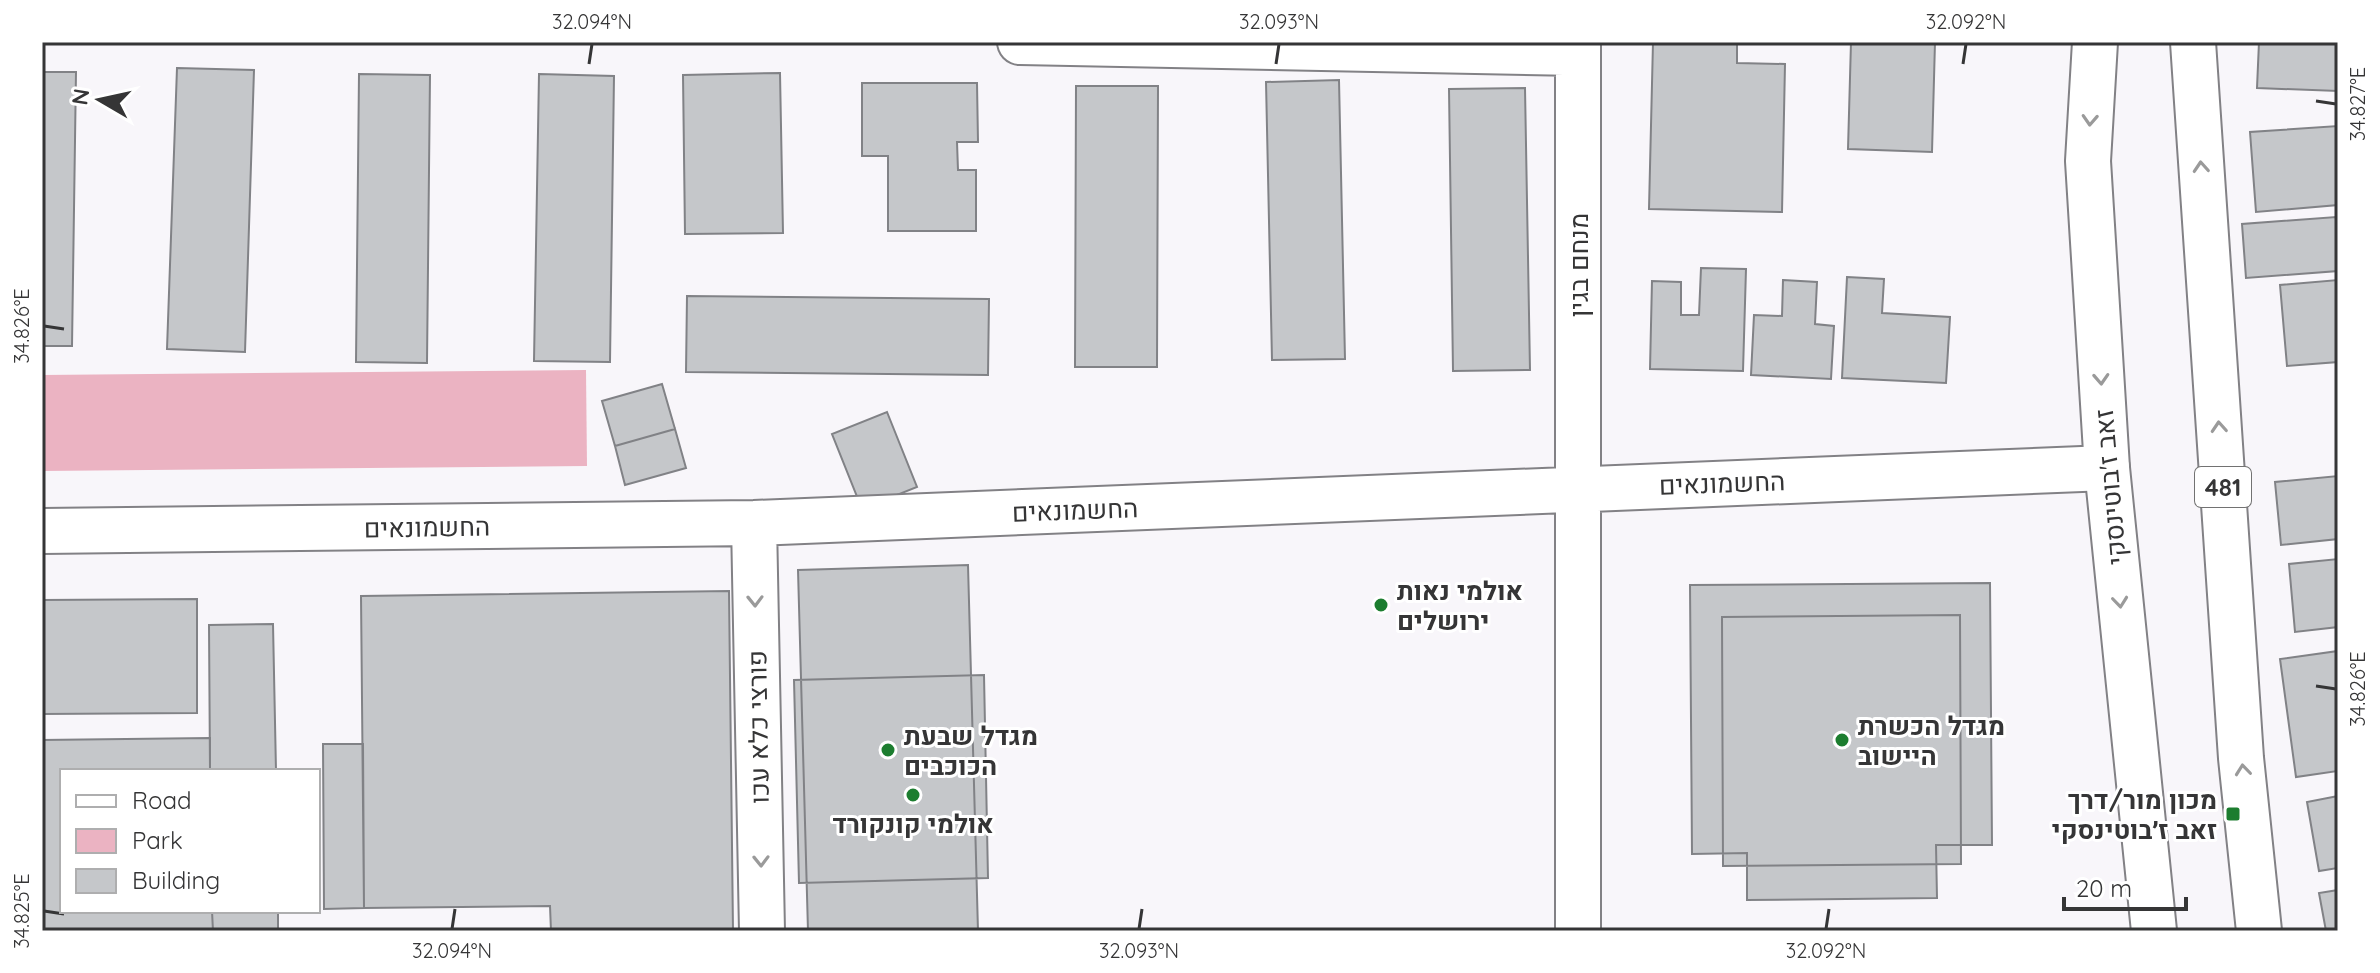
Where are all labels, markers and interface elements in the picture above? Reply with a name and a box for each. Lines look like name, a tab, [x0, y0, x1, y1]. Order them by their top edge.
text: 32.094°N	[552, 9, 632, 34]
text: 32.093°N	[1239, 9, 1319, 34]
text: 32.092°N	[1926, 9, 2006, 34]
north arrow	[60, 60, 140, 140]
text: 34.827°E	[2345, 67, 2370, 141]
text: N	[65, 87, 95, 107]
one-way arrow	[2082, 114, 2099, 127]
one-way arrow	[2193, 160, 2210, 173]
street label: מנחם בגין	[1562, 213, 1595, 317]
text: 34.826°E	[9, 288, 34, 364]
one-way arrow	[2092, 373, 2109, 386]
street label: זאב ז'בוטינסקי	[2087, 408, 2133, 566]
one-way arrow	[2211, 420, 2228, 433]
street label: החשמונאים	[1658, 464, 1786, 502]
road number: 481	[2195, 467, 2251, 507]
street label: החשמונאים	[1011, 491, 1139, 529]
street label: החשמונאים	[364, 509, 490, 545]
place label: אולמי נאות ירושלים	[1397, 574, 1523, 637]
one-way arrow	[747, 595, 764, 608]
one-way arrow	[2112, 595, 2129, 608]
marker: אולמי נאות ירושלים	[1372, 596, 1390, 614]
street label: פורצי כלא עכו	[740, 650, 776, 804]
text: 34.826°E	[2345, 651, 2370, 727]
place label: מגדל הכשרת היישוב	[1858, 709, 2005, 772]
place label: מגדל שבעת הכוכבים	[904, 719, 1038, 782]
marker: מגדל הכשרת היישוב	[1833, 731, 1851, 749]
marker: מגדל שבעת הכוכבים	[879, 741, 897, 759]
one-way arrow	[2234, 763, 2251, 776]
legend	[60, 769, 320, 913]
place label: מכון מור/דרך זאב ז׳בוטינסקי	[2052, 783, 2217, 846]
text: Road	[132, 785, 192, 815]
marker: אולמי קונקורד	[904, 786, 922, 804]
marker: מכון מור/דרך זאב ז׳בוטינסקי	[2224, 805, 2242, 823]
place label: אולמי קונקורד	[832, 807, 994, 840]
text: Park	[132, 825, 183, 855]
one-way arrow	[752, 855, 769, 868]
scale bar	[2064, 861, 2186, 911]
text: Building	[132, 865, 220, 895]
text: 34.825°E	[9, 873, 34, 949]
text: 20 m	[2076, 873, 2132, 903]
text: 32.094°N	[412, 938, 492, 963]
text: 32.093°N	[1099, 938, 1179, 963]
text: 32.092°N	[1786, 938, 1866, 963]

